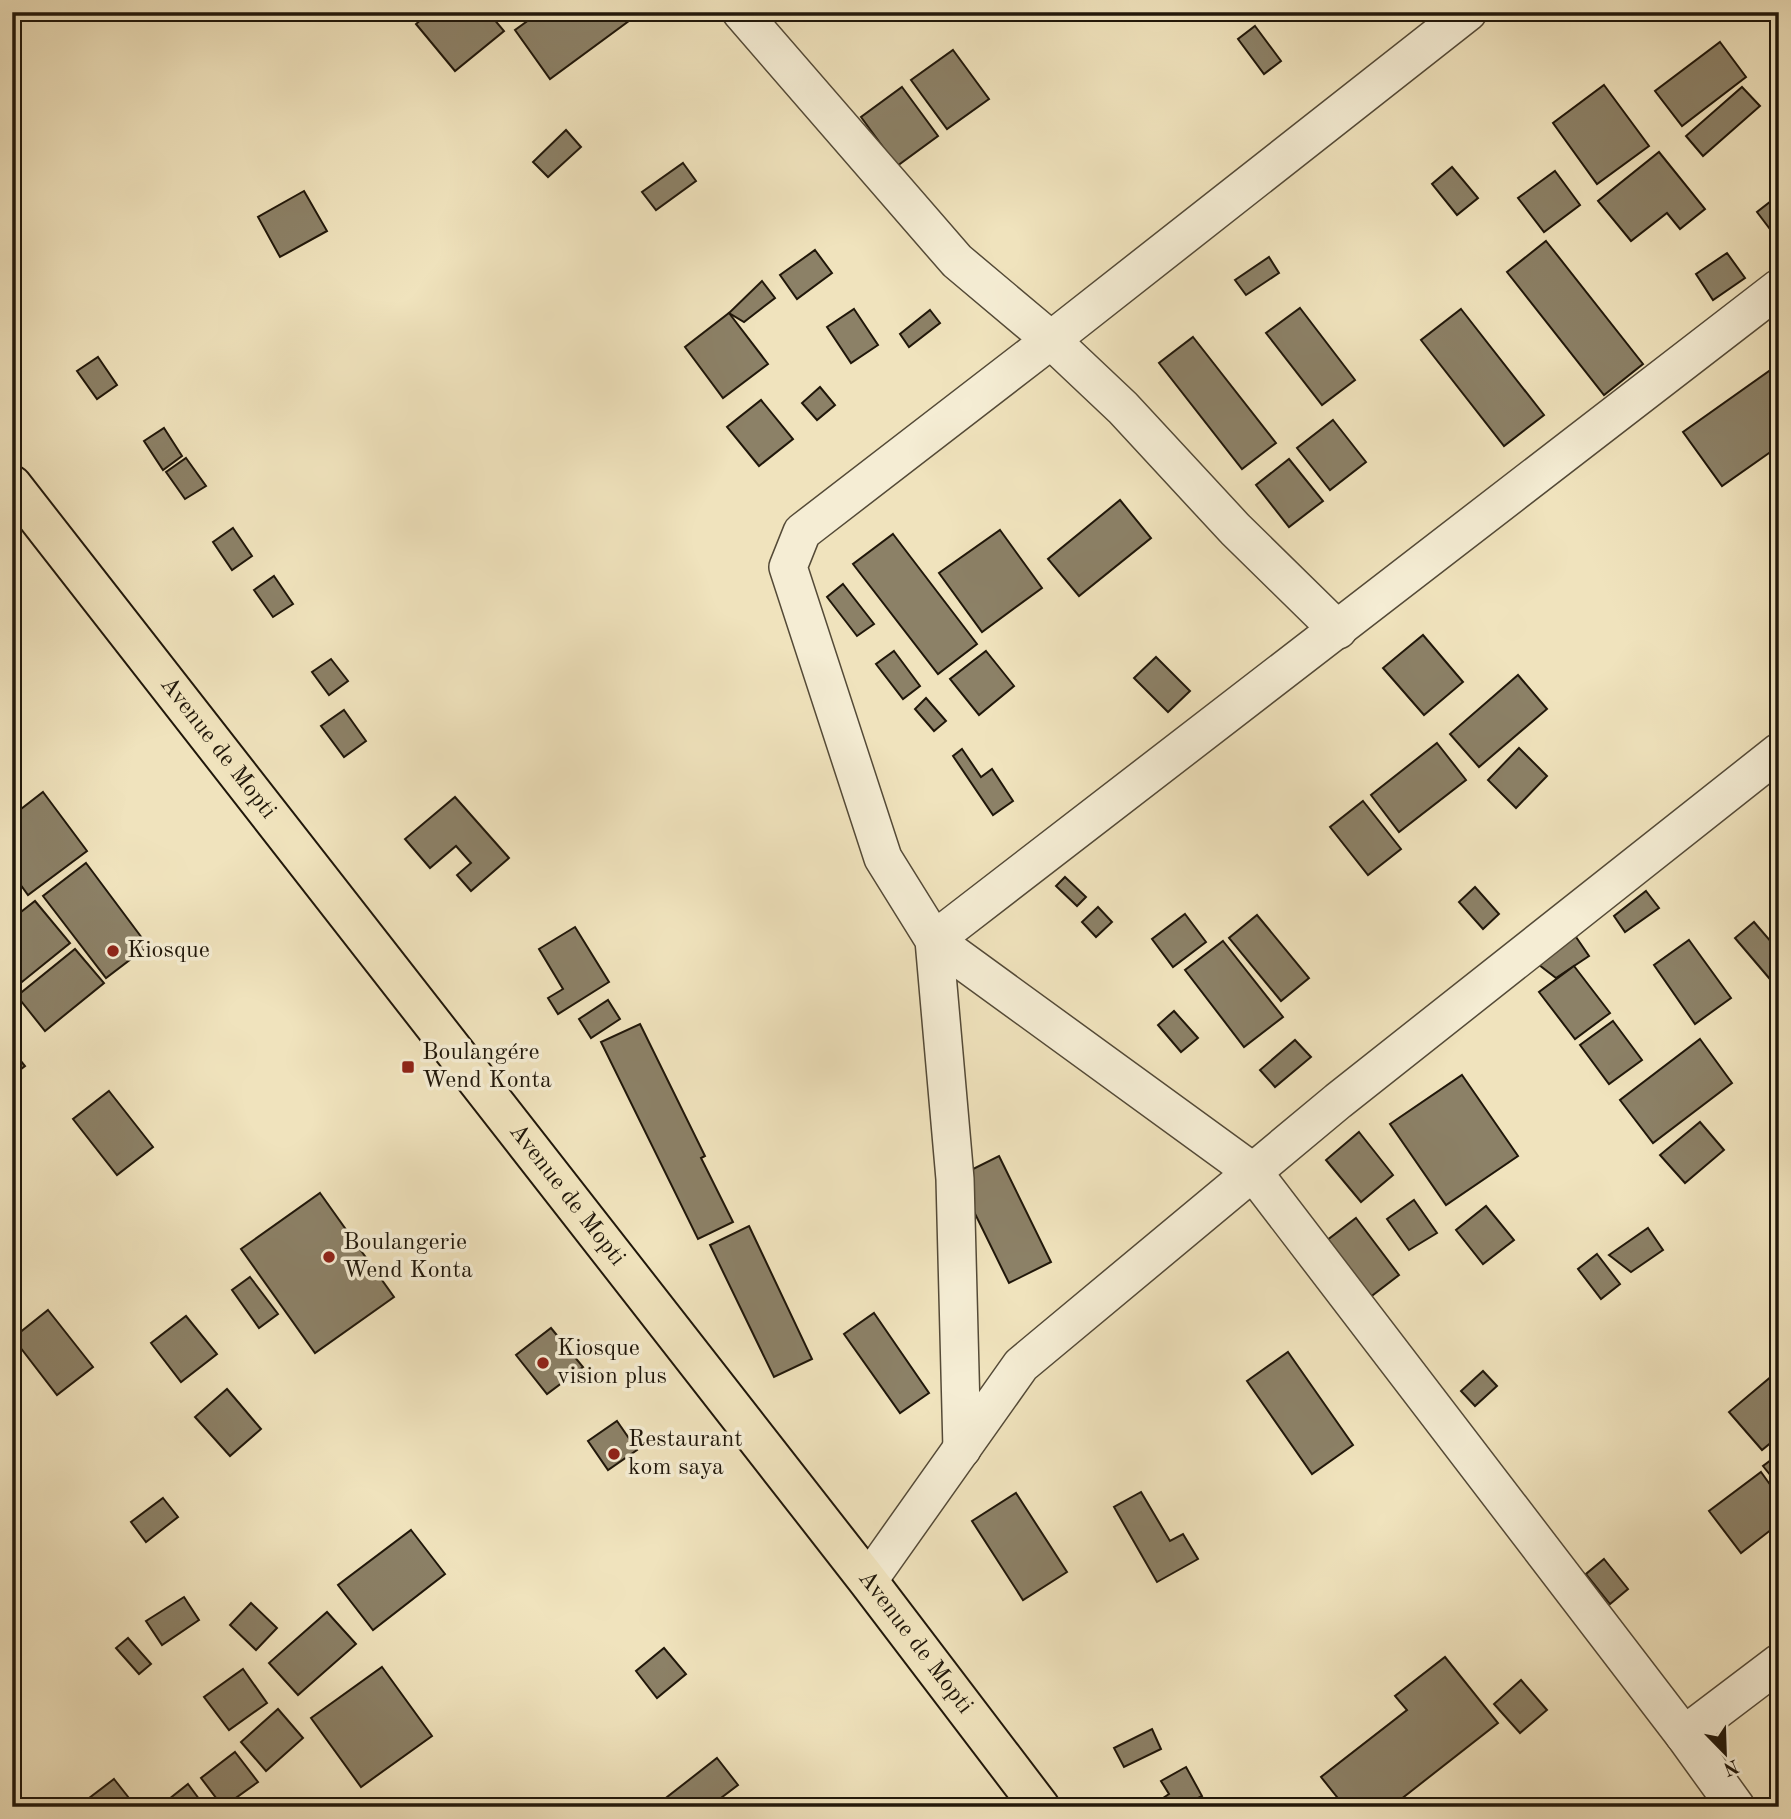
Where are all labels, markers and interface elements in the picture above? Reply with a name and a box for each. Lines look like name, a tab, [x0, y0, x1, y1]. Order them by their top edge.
street label: Avenue de Mopti	[155, 673, 280, 824]
place label: Kiosque	[127, 939, 210, 963]
marker: Kiosque	[105, 943, 121, 959]
place label: Boulangére Wend Konta	[422, 1041, 552, 1093]
marker: Boulangére Wend Konta	[400, 1059, 416, 1075]
street label: Avenue de Mopti	[504, 1120, 629, 1271]
place label: Boulangerie Wend Konta	[343, 1231, 473, 1283]
marker: Boulangerie Wend Konta	[321, 1249, 337, 1265]
place label: Kiosque vision plus	[557, 1337, 667, 1389]
marker: Kiosque vision plus	[535, 1355, 551, 1371]
place label: Restaurant kom saya	[628, 1428, 743, 1480]
marker: Restaurant kom saya	[606, 1446, 622, 1462]
street label: Avenue de Mopti	[853, 1567, 977, 1719]
north arrow	[1690, 1717, 1760, 1787]
text: N	[1720, 1755, 1741, 1778]

